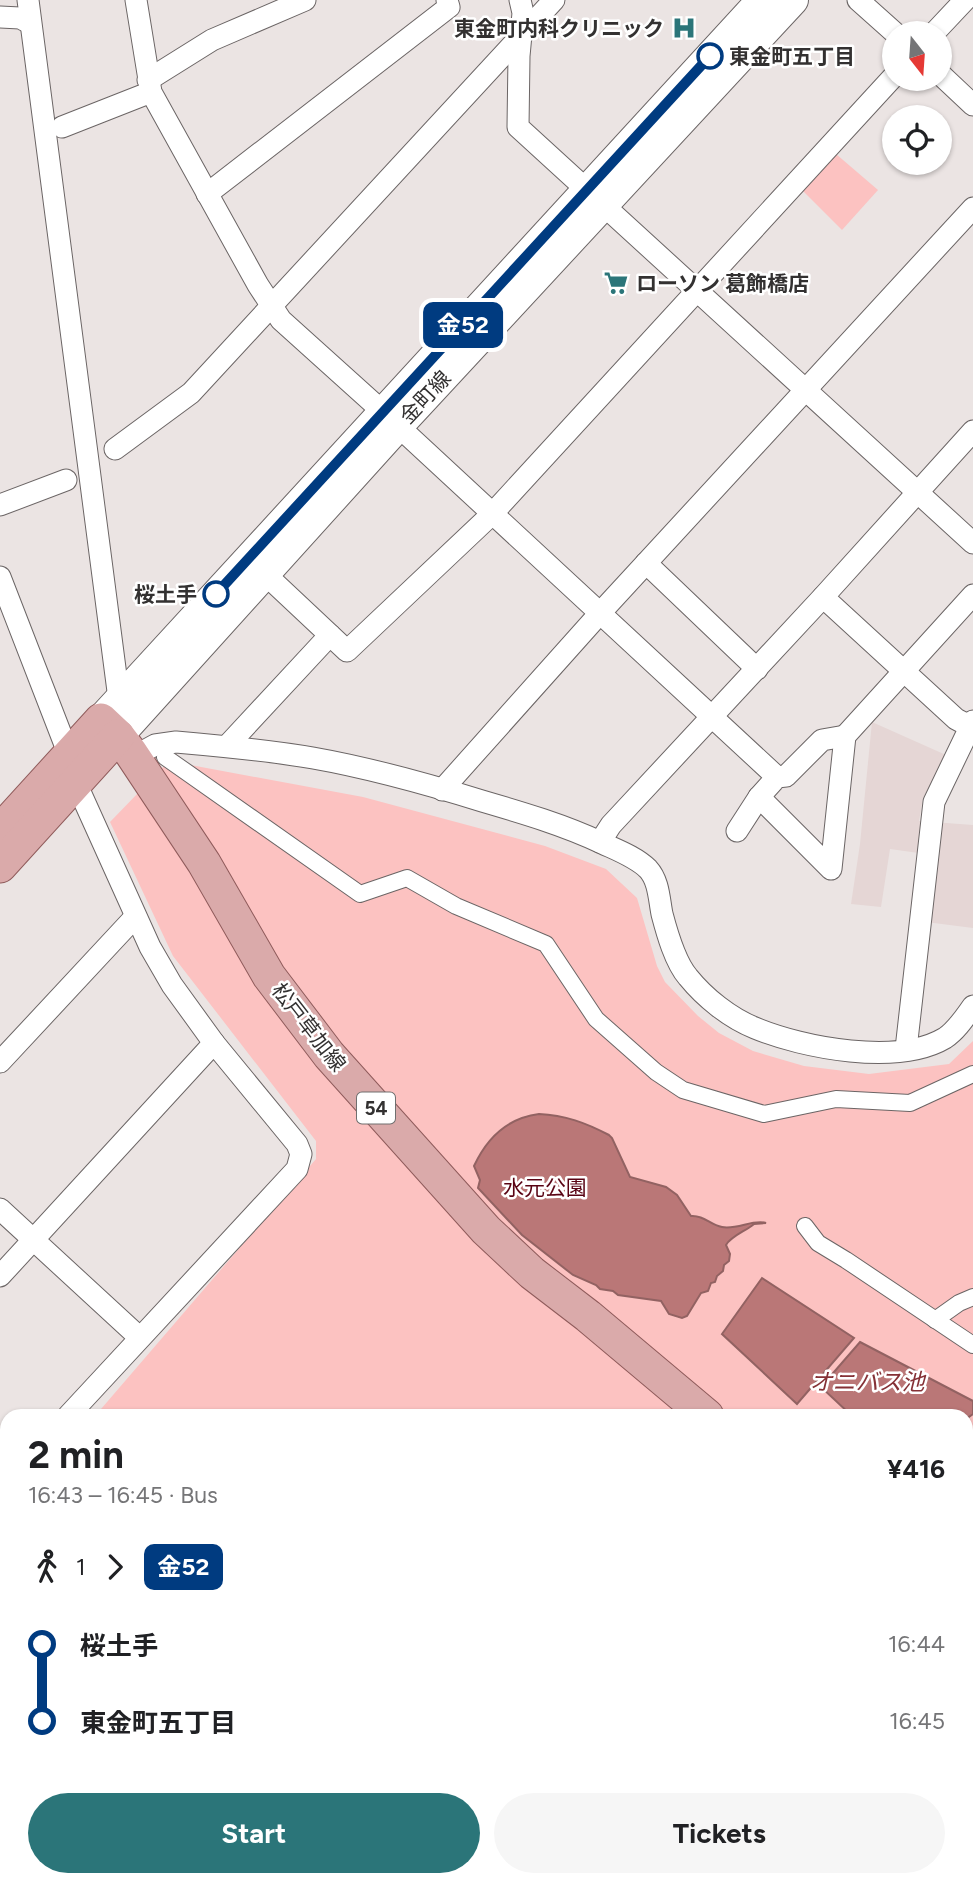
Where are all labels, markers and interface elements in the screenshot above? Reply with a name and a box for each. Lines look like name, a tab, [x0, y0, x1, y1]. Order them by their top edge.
hospital icon: 東金町内科クリニック	[670, 14, 698, 42]
place label: 東金町内科クリニック	[454, 16, 664, 41]
north arrow	[882, 21, 952, 91]
map controls	[882, 21, 952, 175]
marker: 東金町五丁目	[697, 43, 723, 69]
place label: 東金町五丁目	[729, 44, 855, 69]
button: locate	[882, 105, 952, 175]
supermarket icon: ローソン 葛飾橋店	[602, 269, 630, 297]
place label: ローソン 葛飾橋店	[636, 271, 809, 296]
line badge: 金52	[423, 302, 503, 348]
text: 金52	[437, 310, 489, 339]
street label: 金町線	[394, 365, 456, 429]
marker: 桜土手	[203, 581, 229, 607]
place label: 桜土手	[134, 582, 197, 607]
street label: 松戸草加線	[267, 978, 351, 1076]
road number: 54	[357, 1092, 395, 1124]
park label: 水元公園	[503, 1175, 587, 1200]
water label: オニバス池	[810, 1368, 927, 1396]
text: 2 min	[28, 1432, 124, 1478]
text: ¥416	[887, 1453, 945, 1485]
text: 16:43 – 16:45 · Bus	[28, 1481, 218, 1509]
icon: walk	[28, 1548, 66, 1586]
icon: forward	[96, 1548, 134, 1586]
text: 金52	[158, 1552, 209, 1581]
text: 1	[76, 1553, 86, 1581]
text: 桜土手	[80, 1630, 158, 1662]
text: 16:44	[888, 1630, 945, 1658]
text: 東金町五丁目	[80, 1707, 236, 1739]
text: 16:45	[889, 1707, 945, 1735]
button: Start	[28, 1793, 480, 1873]
button: Tickets	[494, 1793, 945, 1873]

